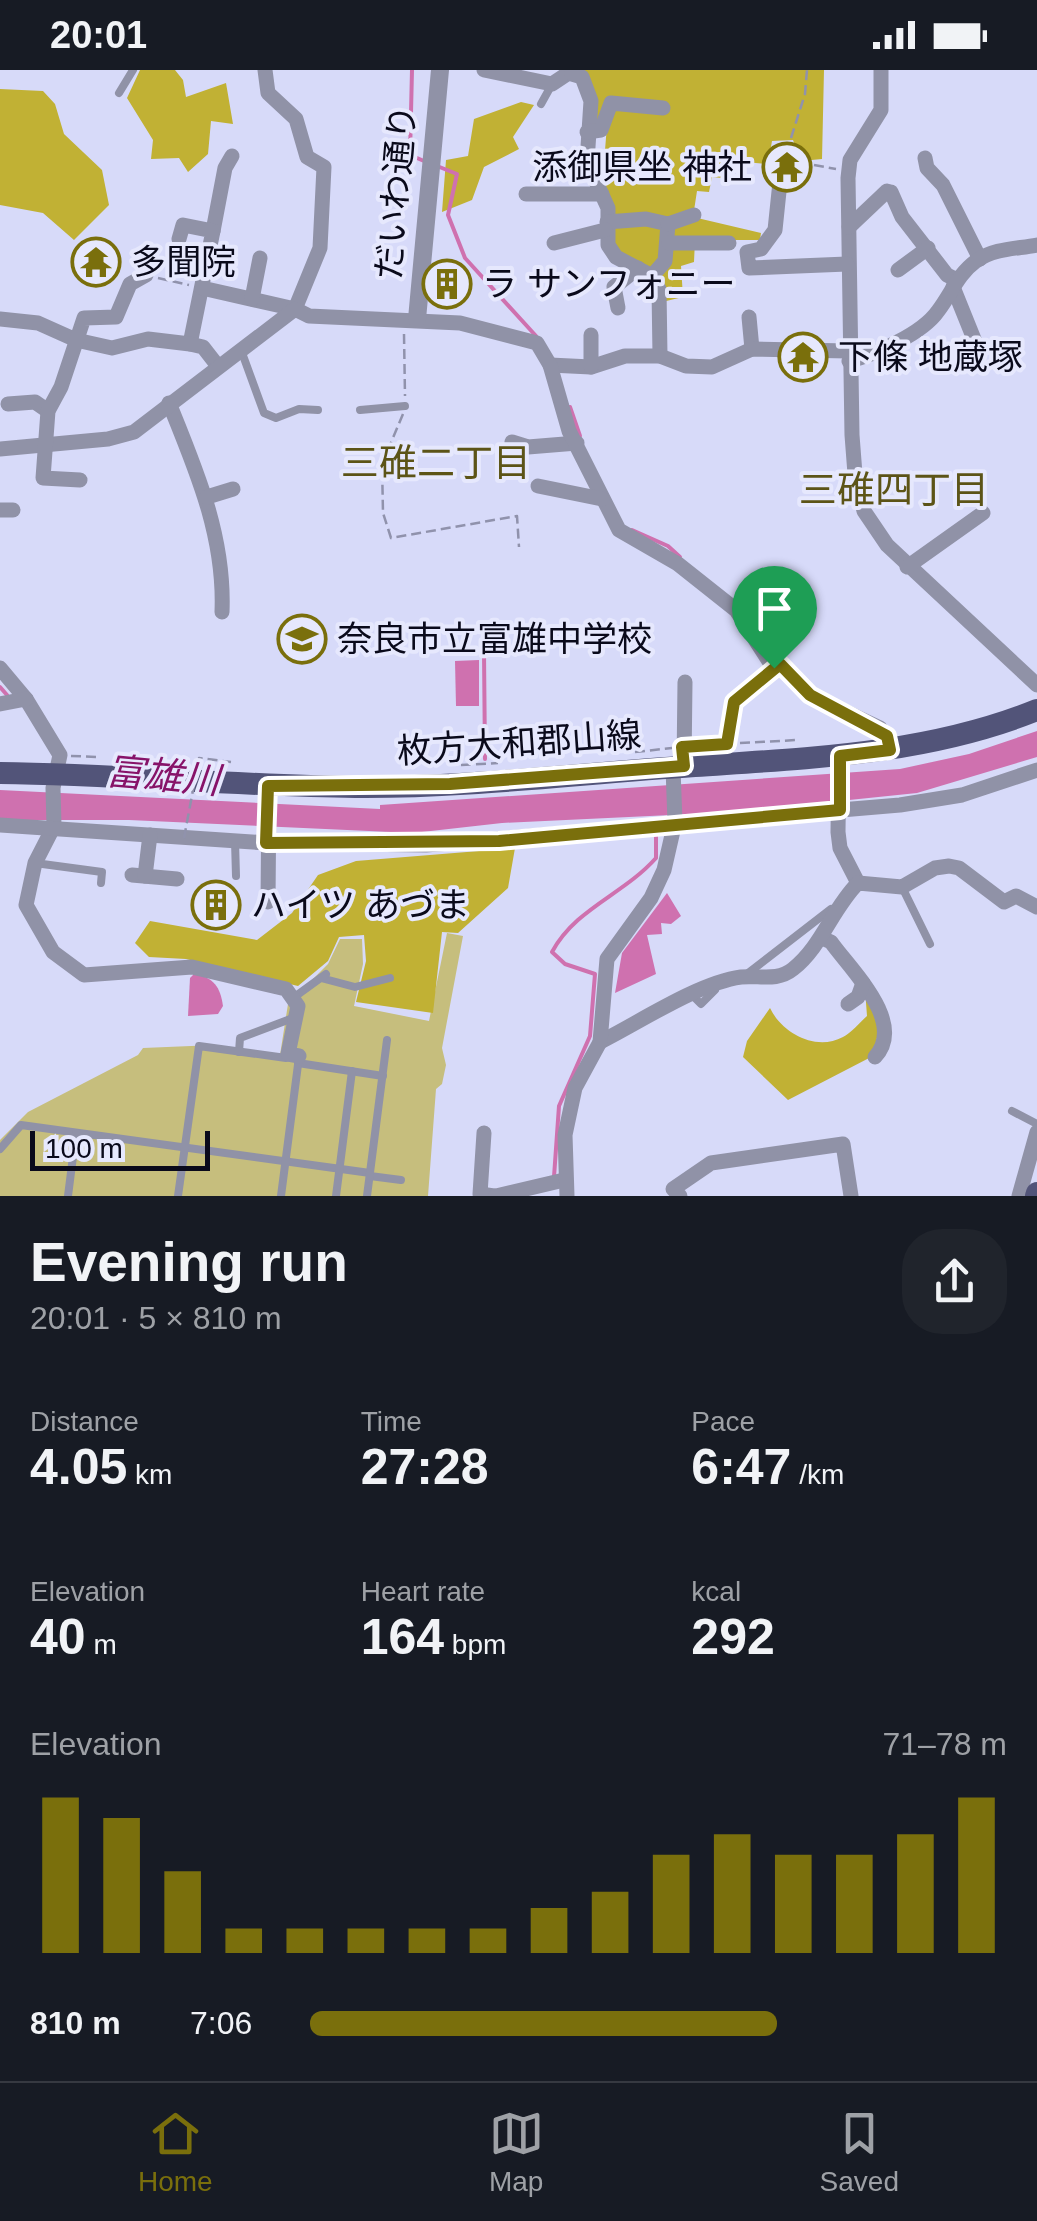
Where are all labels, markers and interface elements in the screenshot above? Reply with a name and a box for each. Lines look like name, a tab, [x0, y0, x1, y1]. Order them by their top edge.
text: 20:01	[50, 14, 147, 56]
street label: だいわ通り	[368, 103, 423, 281]
temple icon: 添御県坐 神社	[761, 141, 813, 193]
place label: 添御県坐 神社	[532, 147, 752, 186]
temple icon: 多聞院	[70, 236, 122, 288]
place label: 多聞院	[131, 242, 236, 281]
building icon: ラ サンフォニー	[421, 258, 473, 310]
place label: ラ サンフォニー	[482, 264, 736, 303]
temple icon: 下條 地蔵塚	[777, 331, 829, 383]
place label: 下條 地蔵塚	[838, 337, 1023, 376]
district label: 三碓二丁目	[341, 442, 531, 484]
district label: 三碓四丁目	[799, 469, 989, 511]
pin	[732, 566, 817, 669]
icon: arrive	[747, 581, 802, 636]
school or university icon: 奈良市立富雄中学校	[276, 613, 328, 665]
place label: 奈良市立富雄中学校	[337, 619, 652, 658]
street label: 枚方大和郡山線	[395, 715, 643, 770]
water label: 富雄川	[104, 750, 226, 802]
building icon: ハイツ あづま	[190, 879, 242, 931]
place label: ハイツ あづま	[251, 885, 470, 924]
scale bar	[30, 1126, 210, 1170]
text: 100 m	[45, 1133, 123, 1164]
button: share	[902, 1229, 1007, 1334]
text: Evening run	[30, 1231, 348, 1293]
text: 20:01 · 5 × 810 m	[30, 1300, 282, 1336]
text: Distance	[30, 1406, 139, 1437]
text: Time	[361, 1406, 422, 1437]
text: Pace	[691, 1406, 755, 1437]
text: 4.05	[30, 1439, 127, 1495]
text: 27:28	[361, 1439, 489, 1495]
text: 6:47	[691, 1439, 791, 1495]
text: km	[127, 1459, 172, 1490]
text: /km	[791, 1459, 844, 1490]
text: Elevation	[30, 1576, 145, 1607]
text: Heart rate	[361, 1576, 485, 1607]
text: kcal	[691, 1576, 741, 1607]
text: 40	[30, 1609, 86, 1665]
text: 164	[361, 1609, 444, 1665]
text: 292	[691, 1609, 775, 1665]
text: m	[86, 1629, 117, 1660]
text: bpm	[444, 1629, 506, 1660]
text: Elevation	[30, 1726, 162, 1762]
text: 71–78 m	[882, 1726, 1007, 1762]
text: 810 m	[30, 2005, 121, 2041]
text: 7:06	[190, 2005, 252, 2041]
tab: Home	[138, 2106, 213, 2198]
tab: Map	[489, 2106, 544, 2198]
tab: Saved	[820, 2106, 899, 2198]

